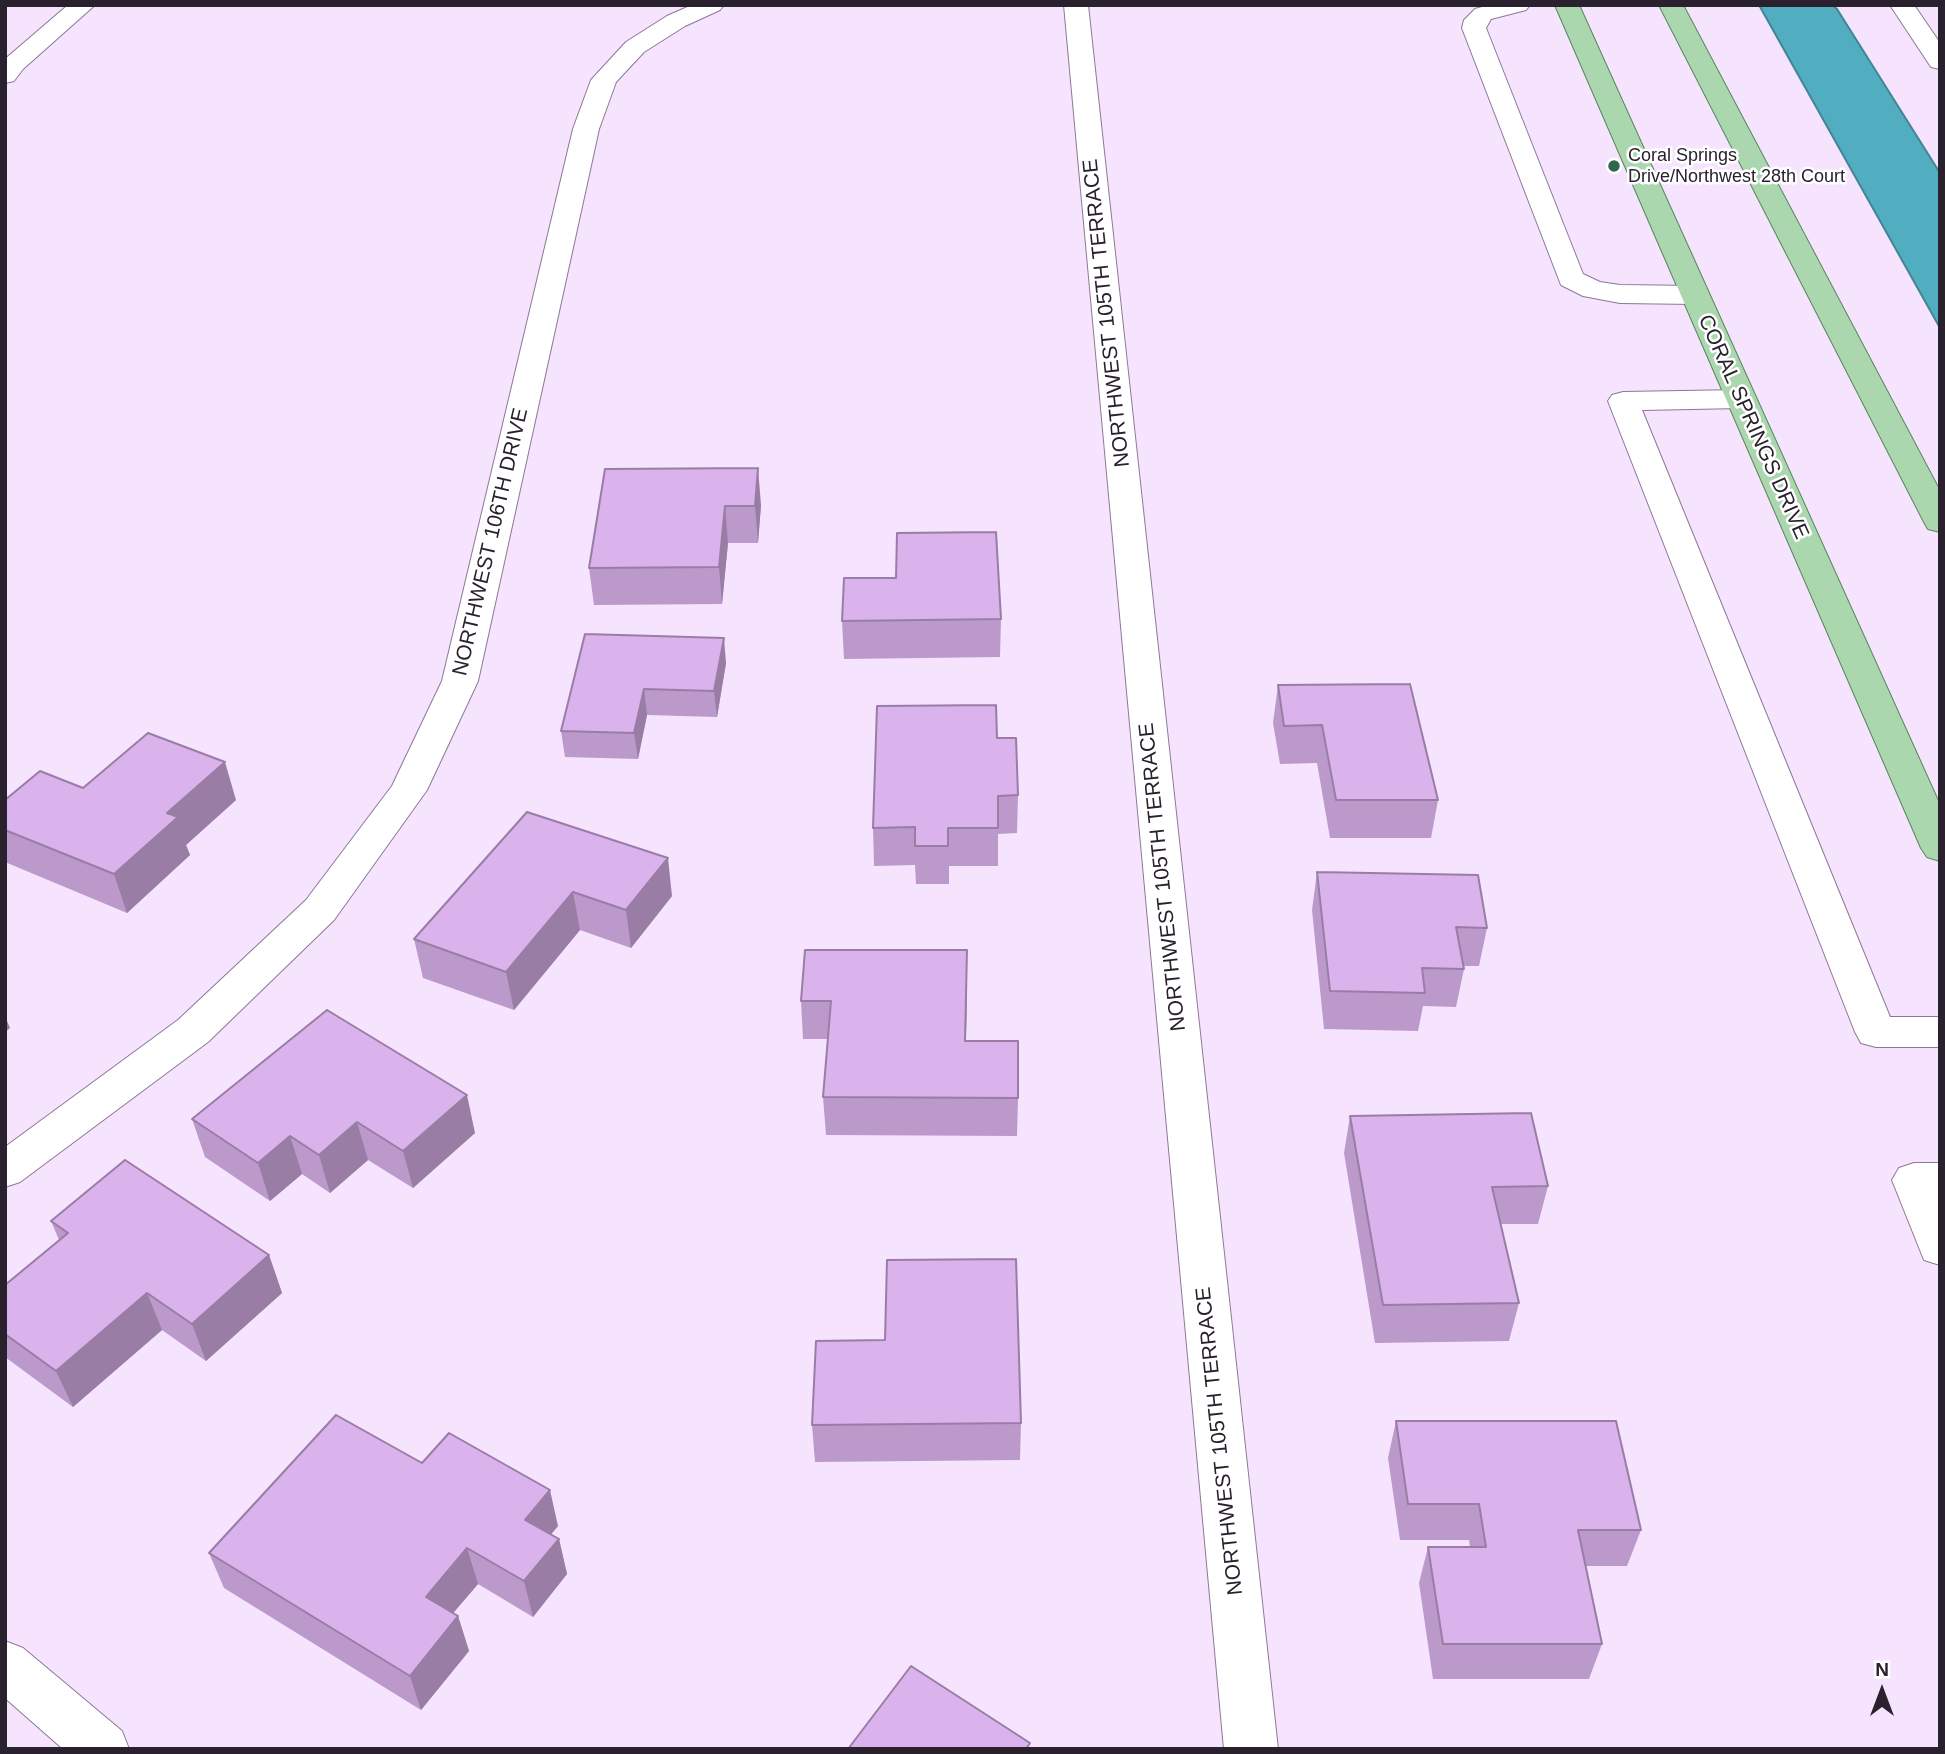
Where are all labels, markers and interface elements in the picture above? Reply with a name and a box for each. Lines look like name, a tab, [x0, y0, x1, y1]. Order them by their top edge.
place label: Coral Springs Drive/Northwest 28th Court	[1628, 145, 1845, 188]
street label: NORTHWEST 105TH TERRACE	[1078, 158, 1136, 468]
marker: Coral Springs Drive/Northwest 28th Court	[1606, 158, 1622, 174]
street label: CORAL SPRINGS DRIVE	[1692, 311, 1814, 543]
street label: NORTHWEST 106TH DRIVE	[448, 406, 534, 678]
street label: NORTHWEST 105TH TERRACE	[1134, 722, 1192, 1032]
street label: NORTHWEST 105TH TERRACE	[1191, 1286, 1249, 1596]
north arrow	[1847, 1656, 1917, 1726]
text: N	[1875, 1659, 1889, 1680]

